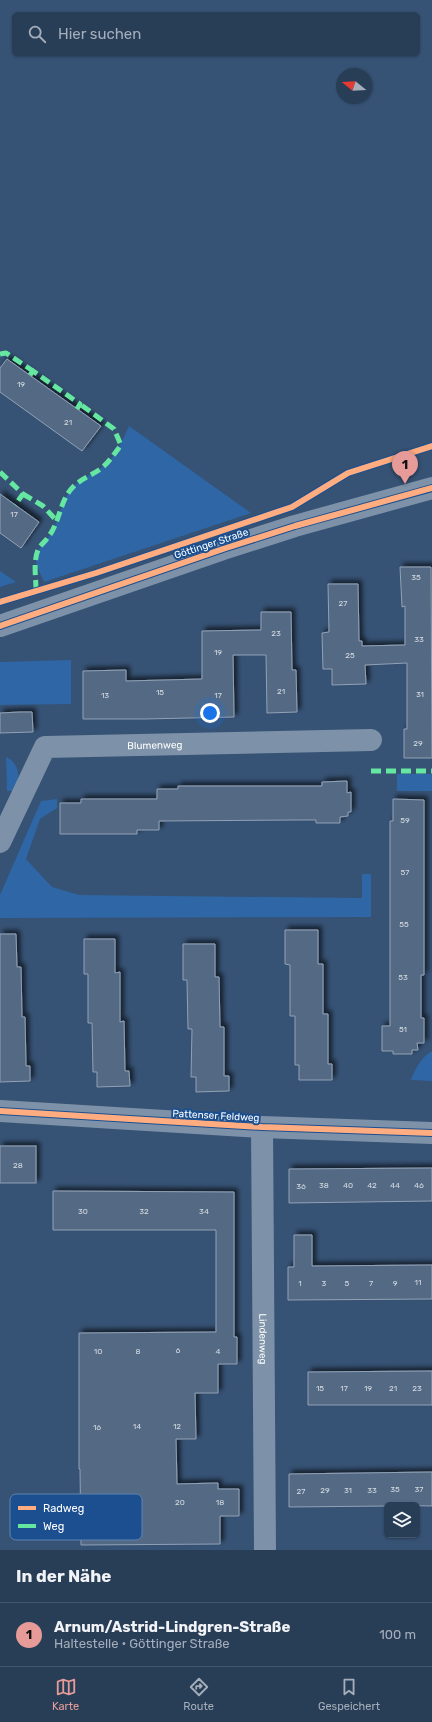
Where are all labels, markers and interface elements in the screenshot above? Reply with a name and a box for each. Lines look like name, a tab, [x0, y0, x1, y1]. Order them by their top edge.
search box	[12, 12, 420, 56]
icon: search	[26, 23, 48, 45]
text: Hier suchen	[58, 25, 141, 43]
north arrow	[336, 68, 372, 104]
house number: 19	[17, 380, 25, 389]
house number: 21	[64, 418, 72, 427]
pin: 1	[392, 451, 418, 484]
house number: 17	[10, 510, 18, 519]
street label: Göttinger Straße	[173, 526, 250, 562]
house number: 35	[411, 573, 421, 582]
house number: 27	[339, 599, 347, 608]
house number: 23	[271, 629, 281, 638]
house number: 33	[414, 635, 424, 644]
house number: 19	[214, 648, 222, 657]
house number: 25	[345, 651, 355, 660]
house number: 21	[277, 687, 285, 696]
house number: 15	[156, 688, 164, 697]
house number: 31	[416, 690, 424, 699]
house number: 13	[101, 691, 109, 700]
house number: 17	[214, 691, 222, 700]
your location	[200, 703, 220, 723]
street label: Blumenweg	[127, 739, 183, 752]
house number: 29	[413, 739, 423, 748]
house number: 59	[400, 816, 410, 825]
house number: 57	[401, 868, 409, 877]
house number: 55	[399, 920, 409, 929]
house number: 53	[398, 973, 408, 982]
house number: 51	[399, 1025, 407, 1034]
street label: Pattenser Feldweg	[172, 1108, 260, 1124]
house number: 28	[13, 1161, 23, 1170]
house number: 38	[319, 1181, 329, 1190]
house number: 40	[343, 1181, 353, 1190]
house number: 42	[367, 1181, 377, 1190]
house number: 44	[390, 1181, 400, 1190]
house number: 46	[414, 1181, 424, 1190]
house number: 36	[296, 1182, 306, 1191]
house number: 30	[78, 1207, 88, 1216]
house number: 32	[139, 1207, 149, 1216]
house number: 34	[199, 1207, 209, 1216]
house number: 11	[415, 1278, 421, 1287]
house number: 1	[298, 1279, 302, 1288]
house number: 3	[322, 1279, 327, 1288]
house number: 5	[345, 1279, 350, 1288]
house number: 7	[369, 1279, 373, 1288]
house number: 9	[393, 1279, 398, 1288]
street label: Lindenweg	[256, 1313, 269, 1365]
house number: 6	[176, 1346, 181, 1355]
house number: 10	[94, 1347, 102, 1356]
house number: 8	[135, 1347, 141, 1356]
house number: 4	[216, 1347, 221, 1356]
house number: 15	[316, 1384, 324, 1393]
house number: 17	[340, 1384, 348, 1393]
house number: 19	[364, 1384, 372, 1393]
house number: 21	[389, 1384, 397, 1393]
house number: 23	[412, 1384, 422, 1393]
house number: 14	[133, 1422, 141, 1431]
house number: 12	[173, 1422, 181, 1431]
house number: 16	[93, 1423, 101, 1432]
house number: 35	[390, 1485, 400, 1494]
house number: 37	[415, 1485, 423, 1494]
house number: 29	[320, 1486, 330, 1495]
house number: 31	[344, 1486, 352, 1495]
house number: 33	[367, 1486, 377, 1495]
house number: 27	[297, 1487, 305, 1496]
legend	[10, 1494, 142, 1540]
house number: 20	[175, 1498, 185, 1507]
house number: 18	[216, 1498, 224, 1507]
text: Radweg	[43, 1502, 84, 1515]
map controls	[384, 1502, 420, 1538]
button: layers	[384, 1502, 420, 1538]
text: Weg	[43, 1520, 64, 1533]
text: In der Nähe	[16, 1566, 111, 1586]
text: Arnum/Astrid-Lindgren-Straße	[54, 1618, 290, 1636]
text: 1	[26, 1627, 32, 1642]
text: 100 m	[379, 1627, 416, 1642]
text: Haltestelle · Göttinger Straße	[54, 1636, 230, 1651]
tab: Karte	[52, 1676, 79, 1713]
tab: Route	[183, 1676, 214, 1713]
tab: Gespeichert	[318, 1676, 380, 1713]

